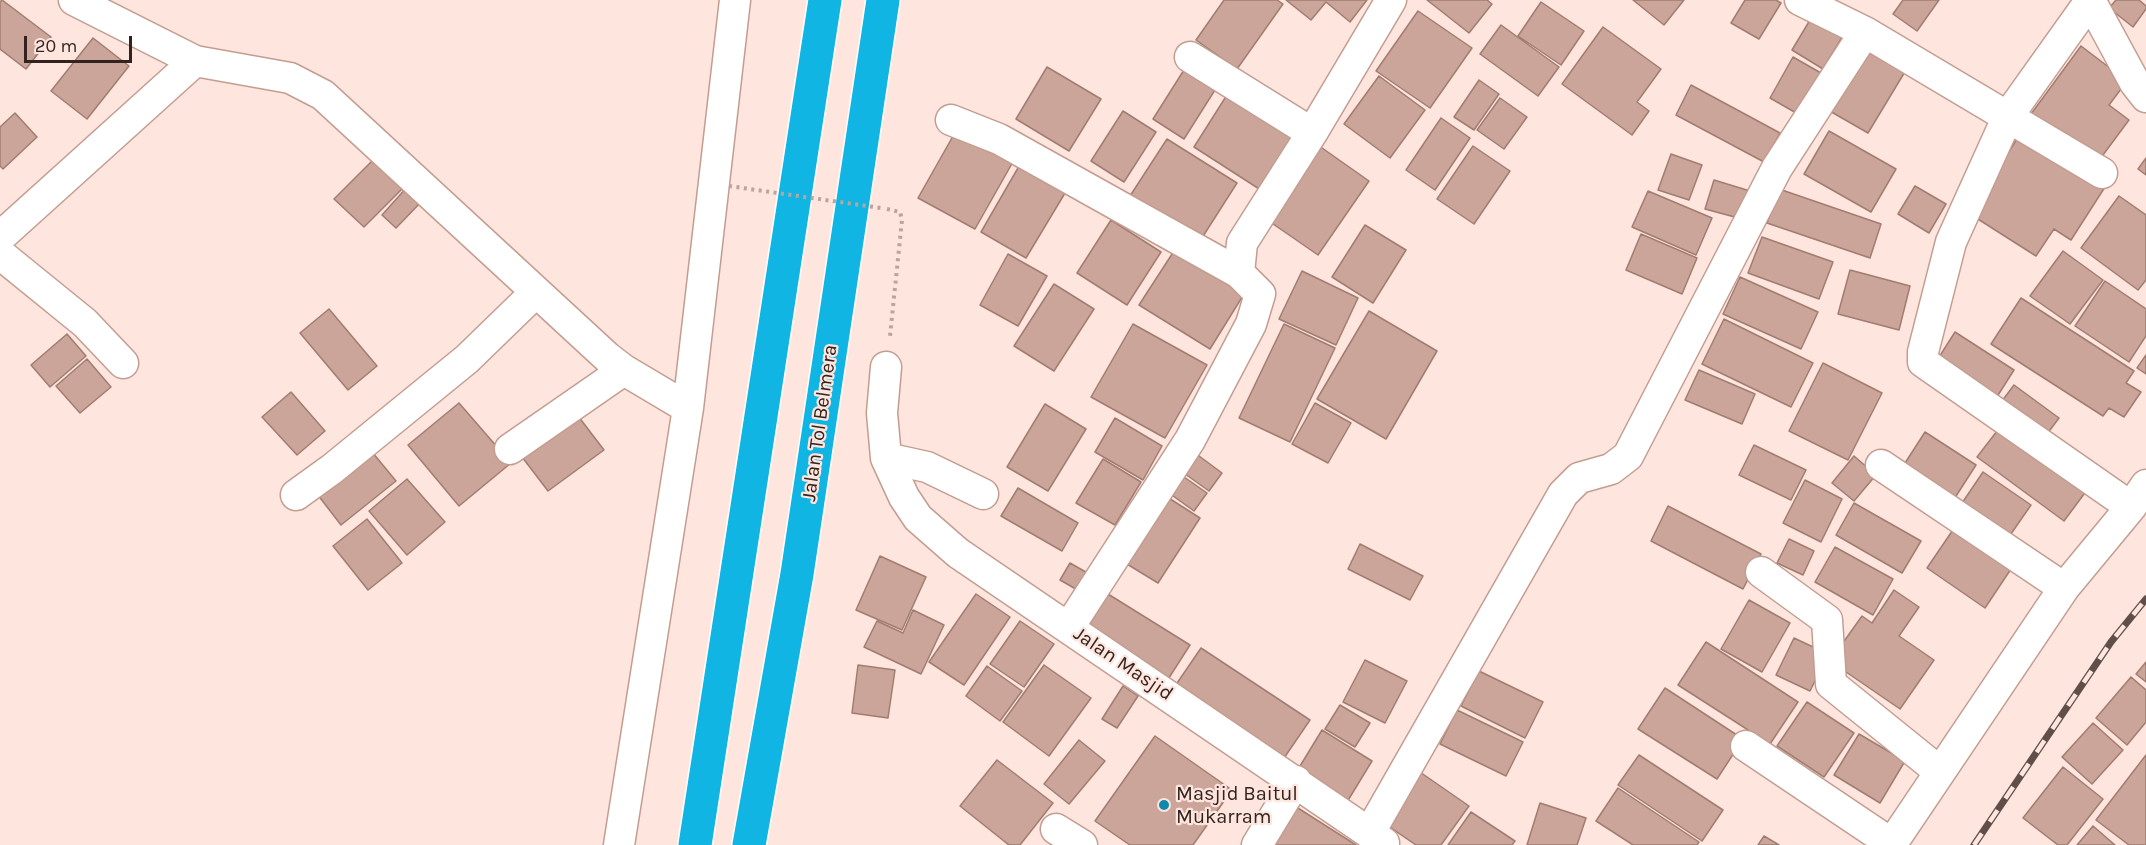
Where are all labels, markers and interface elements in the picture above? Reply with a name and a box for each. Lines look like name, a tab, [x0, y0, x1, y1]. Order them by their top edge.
scale bar	[27, 24, 135, 62]
text: 20 m	[35, 35, 77, 57]
street label: Jalan Tol Belmera	[797, 343, 843, 503]
street label: Jalan Masjid	[1069, 622, 1177, 706]
place label: Masjid Baitul Mukarram	[1176, 782, 1298, 829]
marker: Masjid Baitul Mukarram	[1157, 798, 1171, 812]

